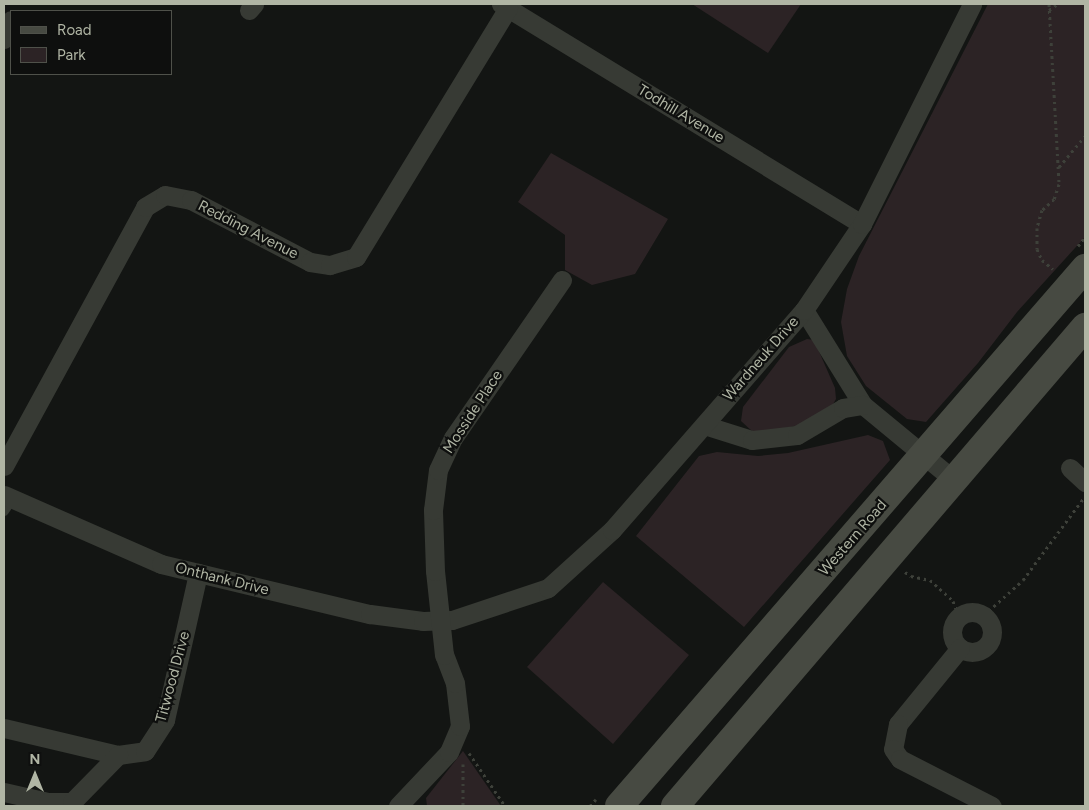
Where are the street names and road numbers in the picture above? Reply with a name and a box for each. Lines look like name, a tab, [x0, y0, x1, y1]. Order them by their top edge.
street label: Todhill Avenue	[634, 81, 728, 147]
street label: Redding Avenue	[195, 197, 301, 263]
street label: Wardneuk Drive	[719, 313, 803, 405]
street label: Mosside Place	[439, 367, 507, 457]
street label: Western Road	[815, 496, 891, 580]
street label: Onthank Drive	[173, 559, 271, 599]
street label: Titwood Drive	[152, 629, 194, 725]

